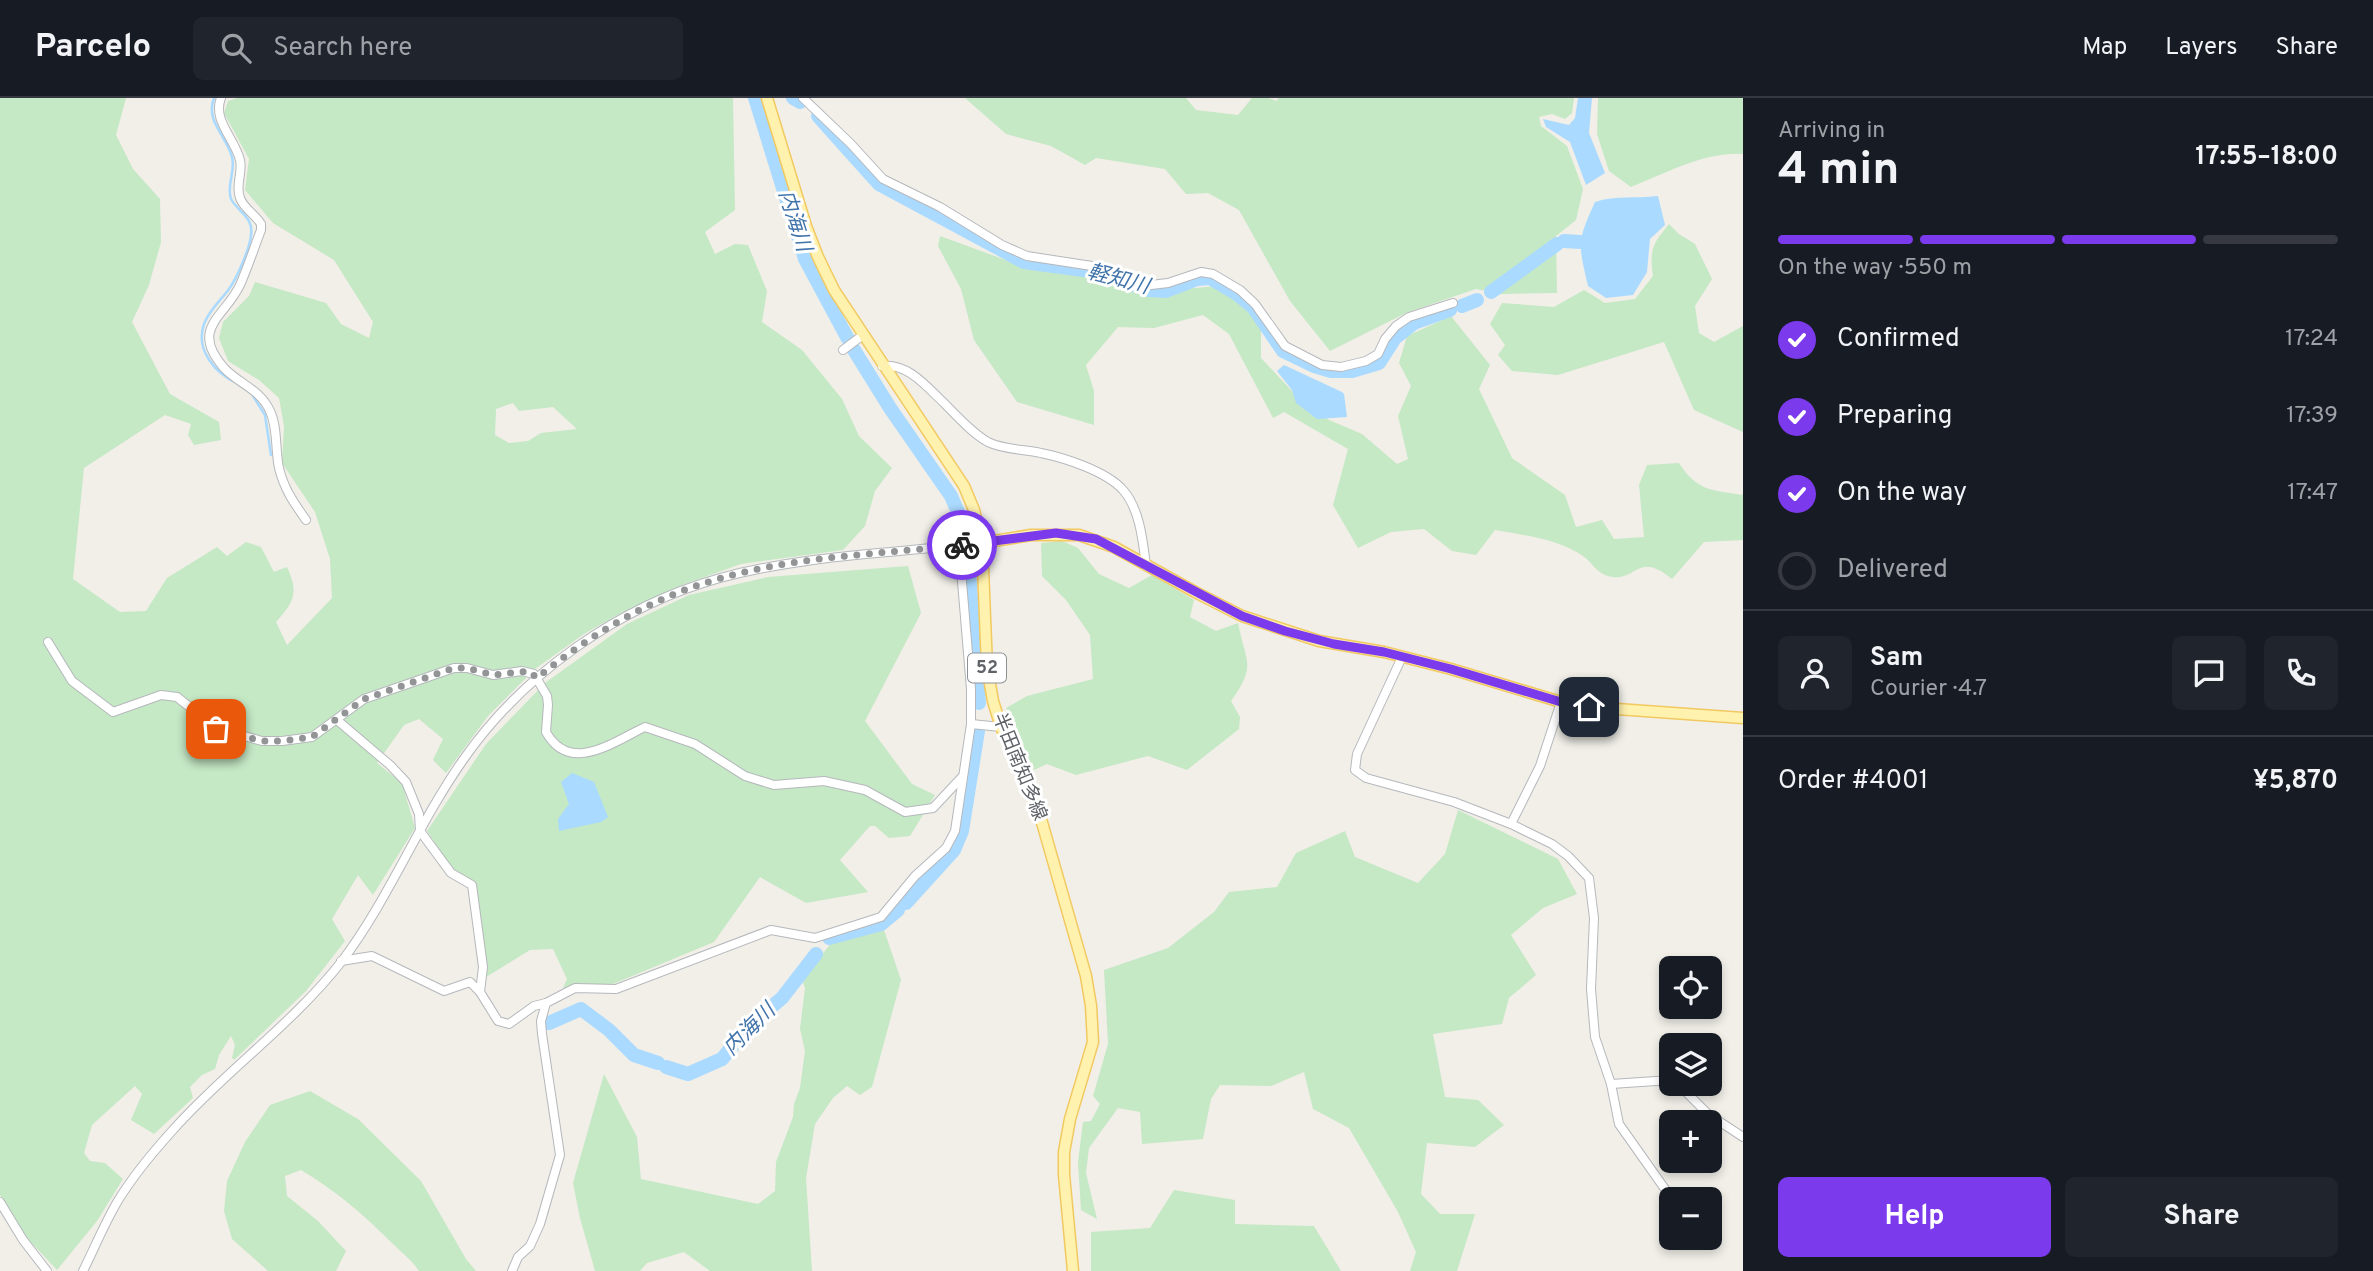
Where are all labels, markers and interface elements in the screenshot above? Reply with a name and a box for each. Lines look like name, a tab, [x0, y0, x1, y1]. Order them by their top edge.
search box	[193, 17, 683, 80]
text: Parcelo	[35, 27, 151, 69]
icon: search	[217, 29, 255, 67]
text: Search here	[273, 32, 412, 65]
text: Map	[2082, 33, 2127, 63]
text: Layers	[2165, 33, 2237, 63]
text: Share	[2275, 33, 2338, 63]
text: Arriving in	[1778, 117, 1885, 146]
text: 17:55–18:00	[2195, 141, 2338, 174]
text: 4 min	[1778, 142, 1900, 201]
water label: 内海川	[771, 187, 817, 257]
text: On the way · 550 m	[1778, 254, 1972, 283]
water label: 軽知川	[1084, 259, 1154, 302]
icon: check	[1778, 321, 1816, 359]
text: Confirmed	[1837, 323, 1960, 356]
text: 17:24	[2285, 325, 2338, 354]
icon: check	[1778, 398, 1816, 436]
text: Preparing	[1837, 400, 1952, 433]
text: 17:39	[2286, 402, 2338, 431]
icon: check	[1778, 475, 1816, 513]
text: On the way	[1837, 477, 1967, 510]
text: 17:47	[2287, 479, 2338, 508]
courier	[927, 510, 997, 580]
icon: bike	[943, 526, 981, 564]
text: Delivered	[1837, 554, 1948, 587]
button: person	[1778, 636, 1852, 710]
button: chat	[2172, 636, 2246, 710]
button: phone	[2264, 636, 2338, 710]
text: Sam	[1870, 642, 1923, 675]
road number: 52	[968, 654, 1006, 682]
text: Courier · 4.7	[1870, 675, 1987, 704]
pin	[1559, 677, 1619, 737]
icon: home	[1570, 688, 1608, 726]
pin	[186, 699, 246, 759]
icon: bag	[197, 710, 235, 748]
street label: 半田南知多線	[987, 710, 1051, 824]
text: Order #4001	[1778, 765, 1928, 798]
text: ¥5,870	[2253, 765, 2338, 798]
map controls	[1659, 956, 1722, 1250]
button: locate	[1659, 956, 1722, 1019]
water label: 内海川	[718, 997, 783, 1062]
button: layers	[1659, 1033, 1722, 1096]
button: +	[1659, 1110, 1722, 1173]
button: Help	[1778, 1177, 2051, 1257]
button: Share	[2065, 1177, 2338, 1257]
button: −	[1659, 1187, 1722, 1250]

